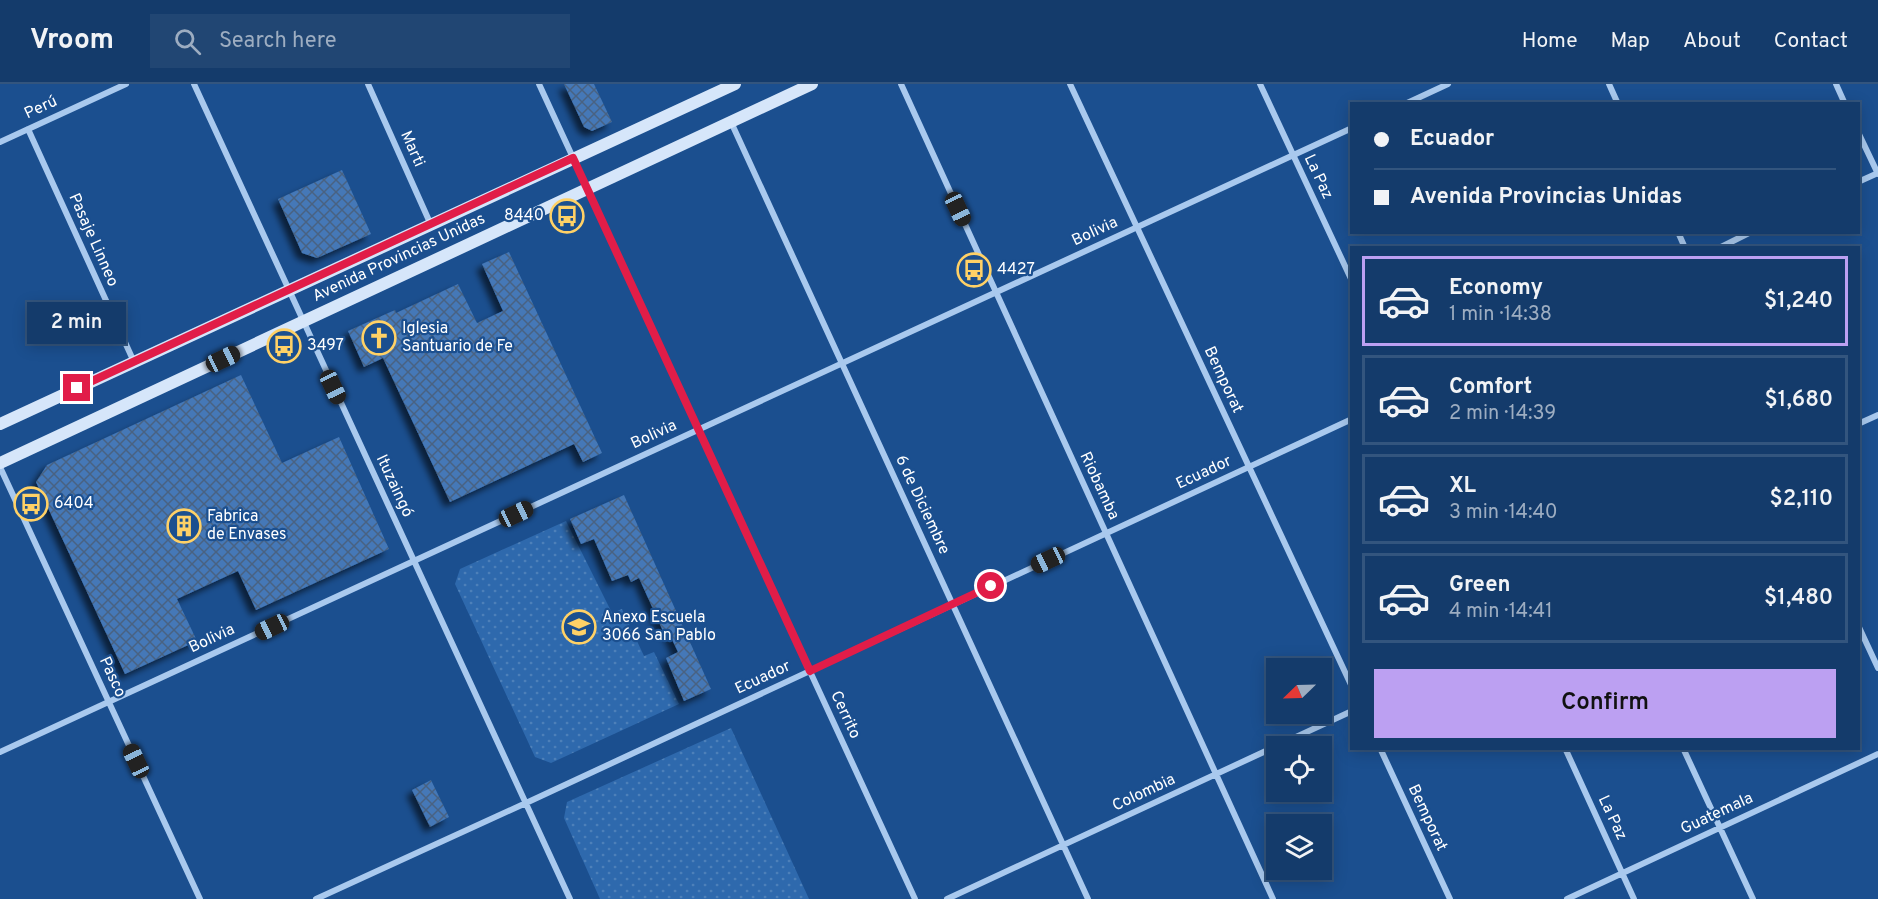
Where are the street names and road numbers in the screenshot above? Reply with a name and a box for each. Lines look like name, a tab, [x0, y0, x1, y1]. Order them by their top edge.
street label: Perú	[21, 92, 61, 124]
street label: Marti	[395, 128, 429, 170]
street label: La Paz	[1299, 151, 1337, 203]
street label: Pasaje Linneo	[63, 190, 123, 290]
street label: Avenida Provincias Unidas	[309, 209, 489, 307]
street label: Bolivia	[1069, 213, 1121, 251]
street label: Bemporat	[1199, 343, 1247, 417]
street label: Bolivia	[628, 416, 680, 454]
street label: Riobamba	[1075, 449, 1123, 523]
street label: Ituzaingó	[371, 451, 417, 521]
street label: 6 de Diciembre	[890, 452, 954, 558]
street label: Ecuador	[1173, 452, 1235, 494]
street label: Bolivia	[186, 620, 238, 658]
street label: Pasco	[94, 653, 130, 701]
street label: Ecuador	[732, 657, 794, 699]
street label: Cerrito	[825, 688, 865, 742]
street label: Colombia	[1109, 770, 1179, 816]
street label: Bemporat	[1403, 781, 1451, 855]
street label: Guatemala	[1678, 789, 1756, 839]
street label: La Paz	[1593, 792, 1631, 844]

